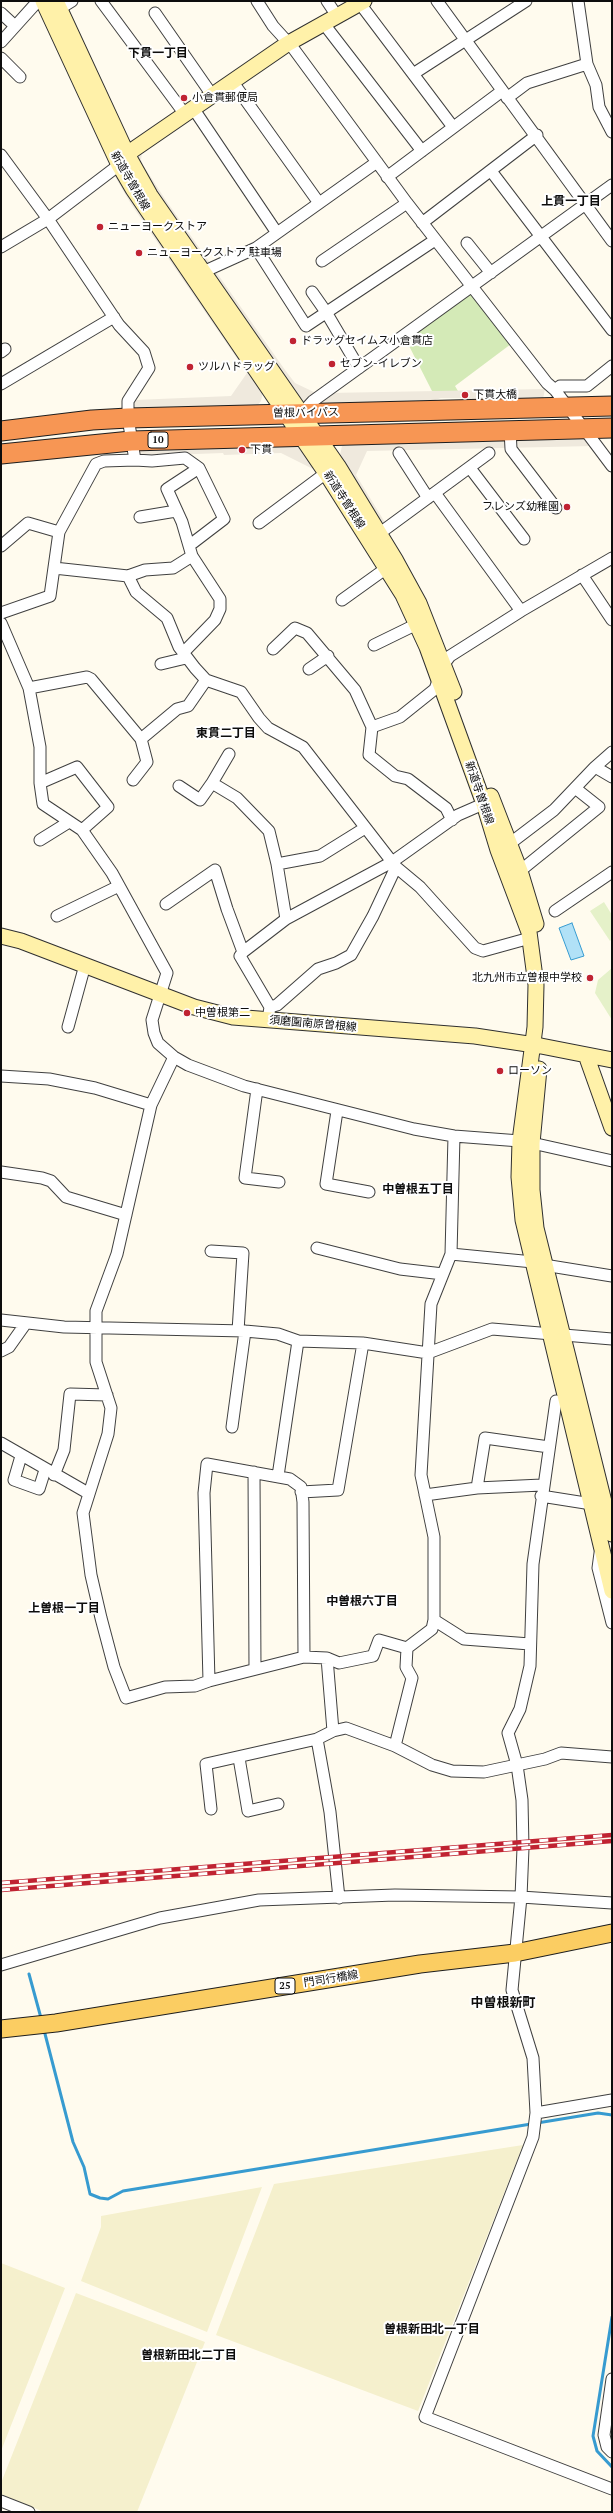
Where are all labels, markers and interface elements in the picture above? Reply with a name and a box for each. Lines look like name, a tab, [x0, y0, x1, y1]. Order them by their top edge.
district label: 下貫一丁目	[128, 47, 188, 61]
place label: 小倉貫郵便局	[192, 91, 258, 105]
marker: 小倉貫郵便局	[179, 93, 189, 103]
street label: 新道寺曽根線	[108, 149, 152, 213]
district label: 上貫一丁目	[541, 195, 601, 209]
place label: ニューヨークストア	[108, 220, 207, 234]
marker: ニューヨークストア	[95, 222, 105, 232]
place label: ニューヨークストア 駐車場	[147, 246, 282, 260]
marker: ニューヨークストア 駐車場	[134, 248, 144, 258]
place label: ドラッグセイムス小倉貫店	[301, 334, 433, 348]
marker: ドラッグセイムス小倉貫店	[288, 336, 298, 346]
place label: セブン-イレブン	[340, 357, 422, 371]
marker: セブン-イレブン	[327, 359, 337, 369]
place label: ツルハドラッグ	[198, 360, 275, 374]
marker: ツルハドラッグ	[185, 362, 195, 372]
place label: 下貫大橋	[473, 388, 517, 402]
marker: 下貫大橋	[460, 390, 470, 400]
street label: 曽根バイパス	[273, 406, 339, 420]
road number: 10	[148, 432, 168, 448]
place label: 下貫	[250, 443, 272, 457]
marker: 下貫	[237, 445, 247, 455]
street label: 新道寺曽根線	[320, 469, 368, 531]
place label: フレンズ幼稚園	[482, 500, 559, 514]
marker: フレンズ幼稚園	[562, 502, 572, 512]
district label: 東貫二丁目	[196, 727, 256, 741]
street label: 新道寺曽根線	[462, 760, 496, 826]
place label: 北九州市立曽根中学校	[472, 971, 582, 985]
marker: 北九州市立曽根中学校	[585, 973, 595, 983]
place label: 中曽根第二	[195, 1006, 250, 1020]
marker: 中曽根第二	[182, 1008, 192, 1018]
street label: 須磨園南原曽根線	[269, 1014, 357, 1034]
place label: ローソン	[508, 1064, 552, 1078]
marker: ローソン	[495, 1066, 505, 1076]
district label: 中曽根五丁目	[382, 1183, 454, 1197]
district label: 中曽根六丁目	[326, 1595, 398, 1609]
district label: 上曽根一丁目	[28, 1602, 100, 1616]
street label: 門司行橋線	[303, 1968, 359, 1990]
road number: 25	[275, 1978, 295, 1994]
district label: 中曽根新町	[471, 1995, 535, 2011]
district label: 曽根新田北一丁目	[384, 2323, 480, 2337]
district label: 曽根新田北二丁目	[141, 2349, 237, 2363]

